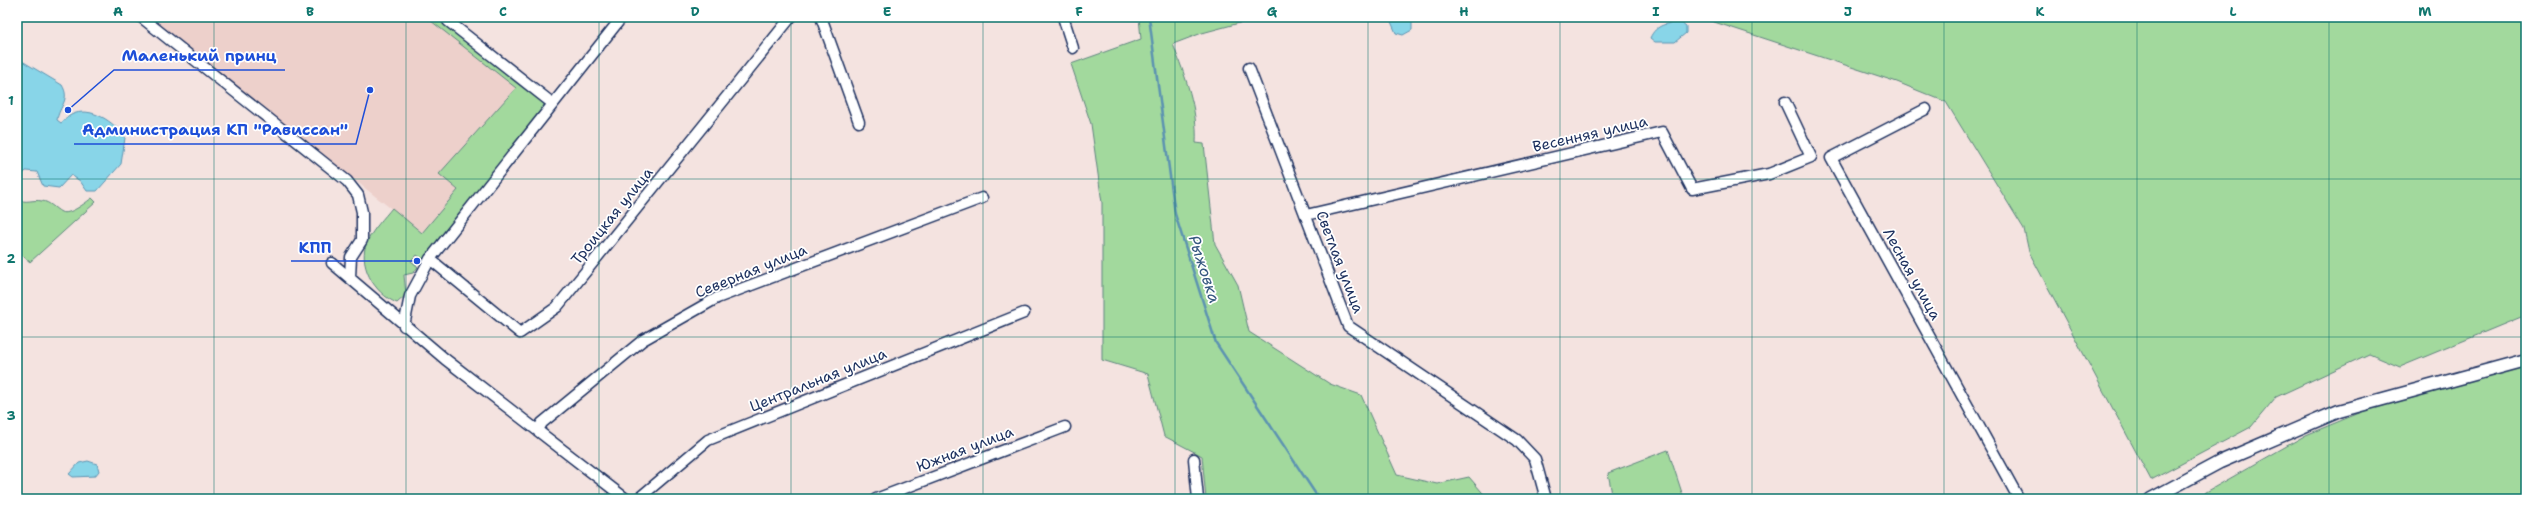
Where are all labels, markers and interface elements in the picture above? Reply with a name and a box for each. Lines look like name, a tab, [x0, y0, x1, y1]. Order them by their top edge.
text: A	[113, 3, 123, 20]
text: B	[306, 3, 314, 20]
text: C	[499, 3, 507, 20]
text: D	[690, 3, 700, 20]
text: E	[883, 3, 892, 20]
text: F	[1075, 3, 1083, 20]
text: G	[1267, 3, 1278, 20]
text: H	[1459, 3, 1469, 20]
text: I	[1652, 3, 1660, 20]
text: J	[1844, 3, 1852, 20]
text: K	[2036, 3, 2045, 20]
text: L	[2229, 3, 2237, 20]
text: M	[2418, 3, 2432, 20]
callout: Маленький принц	[114, 42, 285, 70]
text: Маленький принц	[122, 45, 277, 66]
text: 1	[8, 92, 14, 109]
street label: Весенняя улица	[1531, 111, 1650, 157]
callout: Администрация КП "Рависсан"	[74, 116, 356, 144]
text: Администрация КП "Рависсан"	[82, 119, 348, 140]
street label: Троицкая улица	[567, 163, 658, 269]
street label: Светлая улица	[1311, 208, 1369, 317]
street label: Лесная улица	[1878, 224, 1946, 324]
callout: КПП	[291, 233, 340, 261]
water label: Рыжовка	[1184, 233, 1225, 306]
text: КПП	[299, 237, 331, 258]
street label: Северная улица	[692, 239, 810, 303]
text: 2	[6, 250, 16, 267]
street label: Центральная улица	[747, 343, 890, 417]
text: 3	[6, 407, 16, 424]
street label: Южная улица	[914, 421, 1017, 477]

